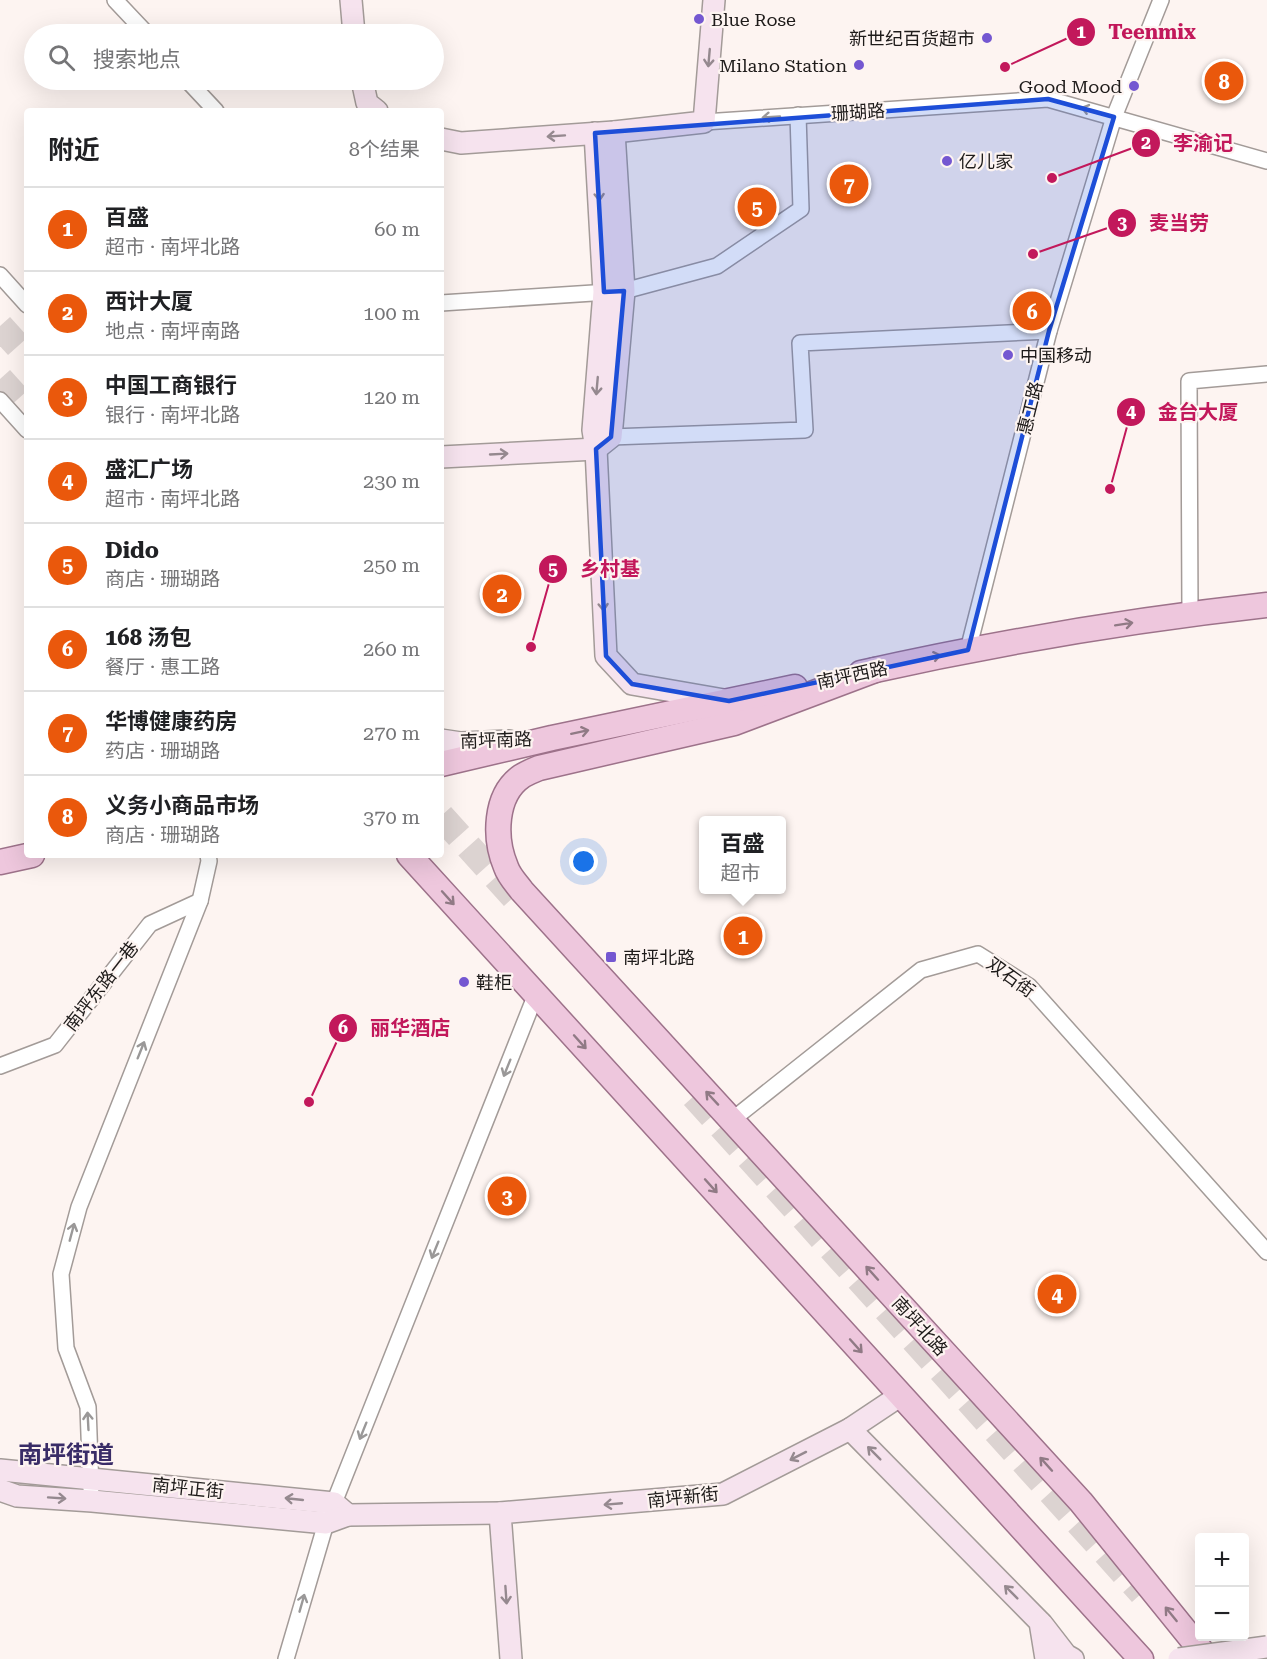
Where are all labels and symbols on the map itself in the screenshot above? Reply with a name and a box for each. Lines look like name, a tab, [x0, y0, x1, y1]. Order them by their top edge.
place label: Blue Rose	[711, 9, 796, 30]
marker: Blue Rose	[692, 12, 706, 26]
callout: Teenmix	[1066, 13, 1208, 51]
text: Teenmix	[1108, 20, 1196, 44]
text: 1	[1076, 21, 1086, 42]
place label: 新世纪百货超市	[849, 28, 975, 49]
marker: 新世纪百货超市	[980, 31, 994, 45]
one-way arrow	[703, 48, 714, 68]
place label: Milano Station	[719, 55, 847, 76]
marker: Milano Station	[852, 58, 866, 72]
pin: 8	[1204, 58, 1244, 104]
place label: Good Mood	[1019, 76, 1122, 97]
marker: Good Mood	[1127, 79, 1141, 93]
street label: 珊瑚路	[830, 100, 886, 124]
one-way arrow	[1080, 104, 1099, 115]
one-way arrow	[761, 112, 781, 123]
callout: 李渝记	[1131, 124, 1245, 162]
one-way arrow	[546, 131, 566, 142]
text: 李渝记	[1173, 131, 1233, 155]
text: 2	[1141, 132, 1151, 153]
place label: 亿儿家	[959, 151, 1013, 172]
marker: 亿儿家	[940, 154, 954, 168]
pin: 7	[830, 162, 868, 207]
one-way arrow	[593, 181, 604, 201]
pin: 5	[738, 184, 777, 230]
callout: 麦当劳	[1107, 204, 1221, 242]
text: 麦当劳	[1149, 211, 1209, 235]
text: 3	[1117, 212, 1127, 233]
pin: 6	[1012, 288, 1052, 334]
place label: 中国移动	[1020, 345, 1092, 366]
marker: 中国移动	[1001, 348, 1015, 362]
one-way arrow	[591, 376, 602, 396]
street label: 惠工路	[1013, 379, 1047, 437]
callout: 金台大厦	[1116, 393, 1250, 431]
text: 金台大厦	[1158, 400, 1238, 424]
text: 4	[1126, 401, 1136, 422]
one-way arrow	[489, 448, 509, 459]
callout: 乡村基	[538, 550, 652, 588]
text: 乡村基	[580, 557, 640, 581]
text: 5	[548, 558, 558, 579]
pin: 2	[482, 572, 522, 616]
one-way arrow	[598, 591, 609, 611]
one-way arrow	[1114, 618, 1134, 629]
one-way arrow	[922, 651, 941, 663]
street label: 南坪西路	[815, 657, 889, 693]
one-way arrow	[570, 726, 589, 737]
street label: 南坪南路	[460, 728, 532, 752]
your location	[569, 847, 598, 876]
one-way arrow	[441, 890, 455, 905]
pin: 1	[724, 914, 762, 958]
street label: 南坪东路一巷	[59, 937, 143, 1035]
place label: 南坪北路	[623, 947, 695, 968]
marker: 南坪北路	[604, 950, 618, 964]
street label: 双石街	[983, 953, 1039, 1001]
place label: 鞋柜	[476, 972, 512, 993]
marker: 鞋柜	[457, 975, 471, 989]
callout: 丽华酒店	[328, 1009, 462, 1047]
text: 丽华酒店	[370, 1016, 450, 1040]
text: 6	[338, 1017, 348, 1038]
one-way arrow	[572, 1035, 587, 1050]
one-way arrow	[137, 1041, 148, 1059]
one-way arrow	[500, 1059, 511, 1077]
one-way arrow	[705, 1091, 720, 1106]
pin: 3	[488, 1174, 526, 1218]
one-way arrow	[704, 1179, 718, 1194]
one-way arrow	[67, 1223, 79, 1242]
one-way arrow	[428, 1240, 439, 1258]
one-way arrow	[865, 1266, 879, 1281]
pin: 4	[1038, 1272, 1076, 1316]
street label: 南坪北路	[888, 1292, 952, 1360]
one-way arrow	[849, 1338, 863, 1353]
one-way arrow	[83, 1412, 94, 1432]
one-way arrow	[356, 1421, 367, 1439]
district label: 南坪街道	[18, 1441, 114, 1469]
one-way arrow	[866, 1446, 881, 1461]
one-way arrow	[789, 1450, 807, 1462]
one-way arrow	[1039, 1457, 1053, 1472]
street label: 南坪正街	[151, 1474, 225, 1502]
street label: 南坪新街	[646, 1483, 720, 1511]
one-way arrow	[47, 1493, 67, 1504]
one-way arrow	[285, 1493, 305, 1504]
one-way arrow	[603, 1499, 623, 1510]
one-way arrow	[501, 1585, 512, 1605]
one-way arrow	[1003, 1585, 1018, 1599]
one-way arrow	[297, 1594, 308, 1613]
one-way arrow	[1165, 1606, 1178, 1622]

